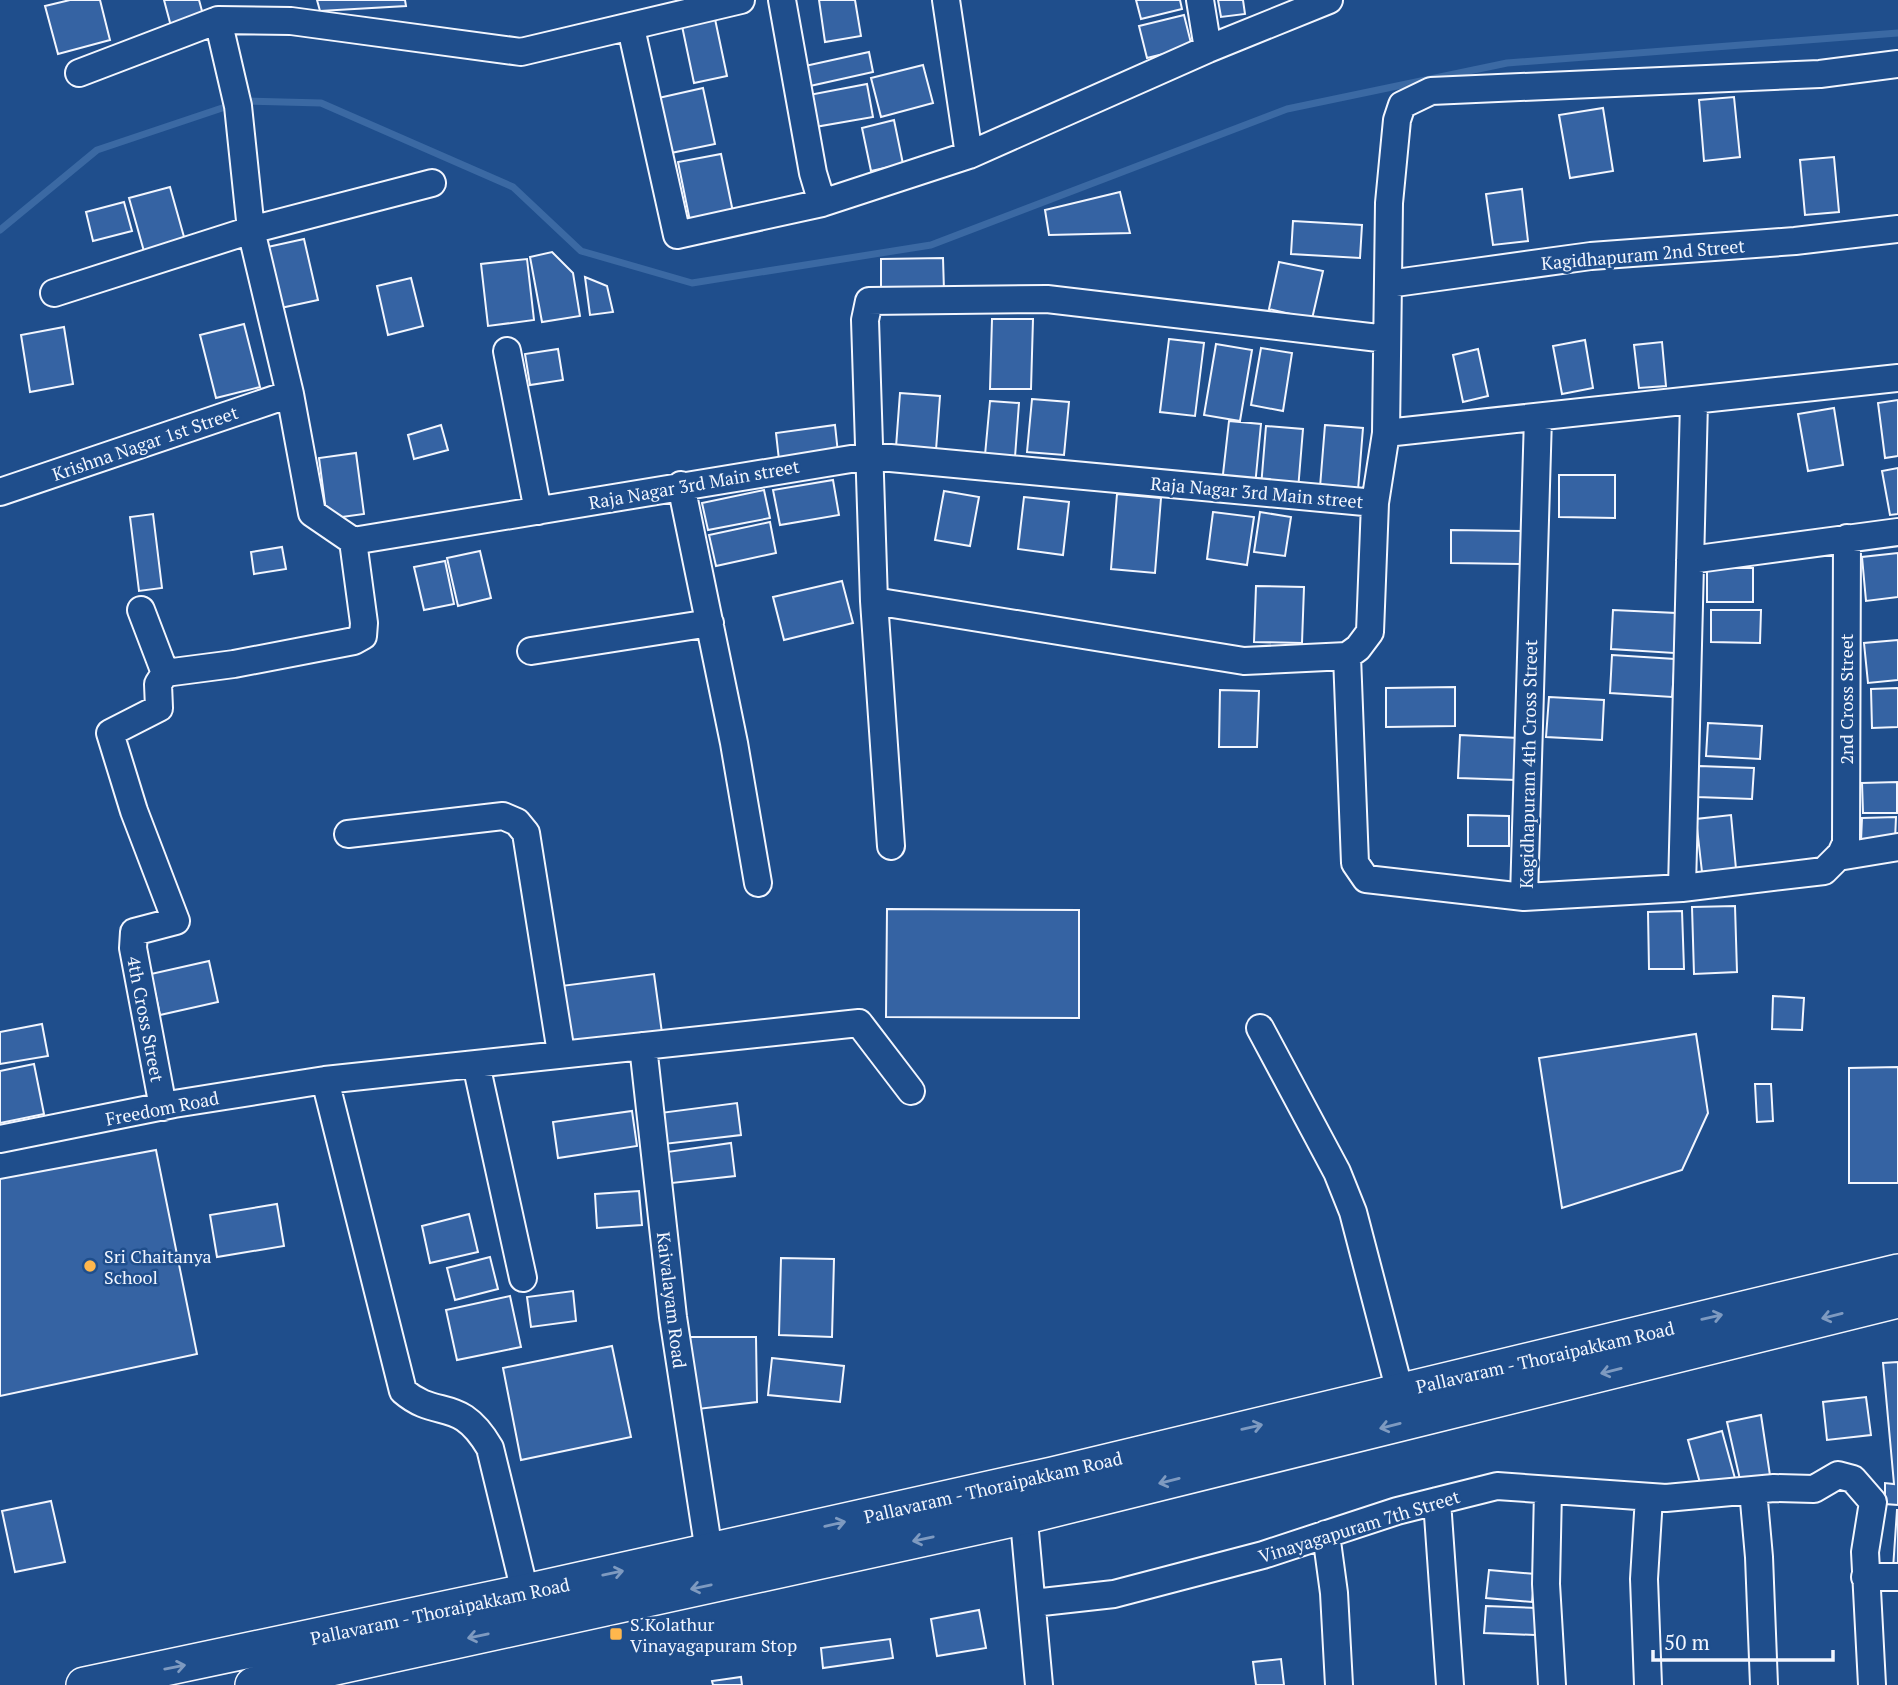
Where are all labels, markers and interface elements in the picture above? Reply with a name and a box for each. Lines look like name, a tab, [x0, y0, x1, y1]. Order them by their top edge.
street label: Kagidhapuram 2nd Street	[1540, 233, 1746, 275]
street label: Krishna Nagar 1st Street	[49, 400, 241, 486]
street label: Raja Nagar 3rd Main street	[587, 454, 802, 514]
street label: Raja Nagar 3rd Main street	[1150, 471, 1365, 513]
street label: 2nd Cross Street	[1834, 633, 1858, 765]
street label: Kagidhapuram 4th Cross Street	[1514, 639, 1542, 889]
street label: 4th Cross Street	[122, 954, 170, 1084]
street label: Freedom Road	[103, 1085, 221, 1131]
street label: Kaivalayam Road	[652, 1230, 692, 1370]
place label: Sri Chaitanya School	[104, 1244, 212, 1289]
marker: Sri Chaitanya School	[82, 1258, 98, 1274]
one-way arrow	[1700, 1310, 1722, 1323]
one-way arrow	[1821, 1310, 1844, 1323]
street label: Pallavaram - Thoraipakkam Road	[1413, 1316, 1677, 1398]
one-way arrow	[1600, 1365, 1623, 1378]
one-way arrow	[1240, 1420, 1263, 1433]
one-way arrow	[1379, 1420, 1402, 1433]
street label: Pallavaram - Thoraipakkam Road	[861, 1446, 1125, 1528]
one-way arrow	[1158, 1475, 1181, 1488]
street label: Vinayagapuram 7th Street	[1255, 1484, 1463, 1568]
one-way arrow	[823, 1516, 846, 1530]
one-way arrow	[912, 1532, 935, 1546]
one-way arrow	[601, 1566, 624, 1580]
street label: Pallavaram - Thoraipakkam Road	[308, 1572, 572, 1650]
one-way arrow	[690, 1581, 713, 1595]
place label: S.Kolathur Vinayagapuram Stop	[630, 1612, 797, 1657]
scale bar	[1653, 1618, 1833, 1662]
marker: S.Kolathur Vinayagapuram Stop	[608, 1626, 624, 1642]
text: 50 m	[1664, 1628, 1710, 1656]
one-way arrow	[467, 1629, 490, 1643]
one-way arrow	[163, 1659, 186, 1673]

